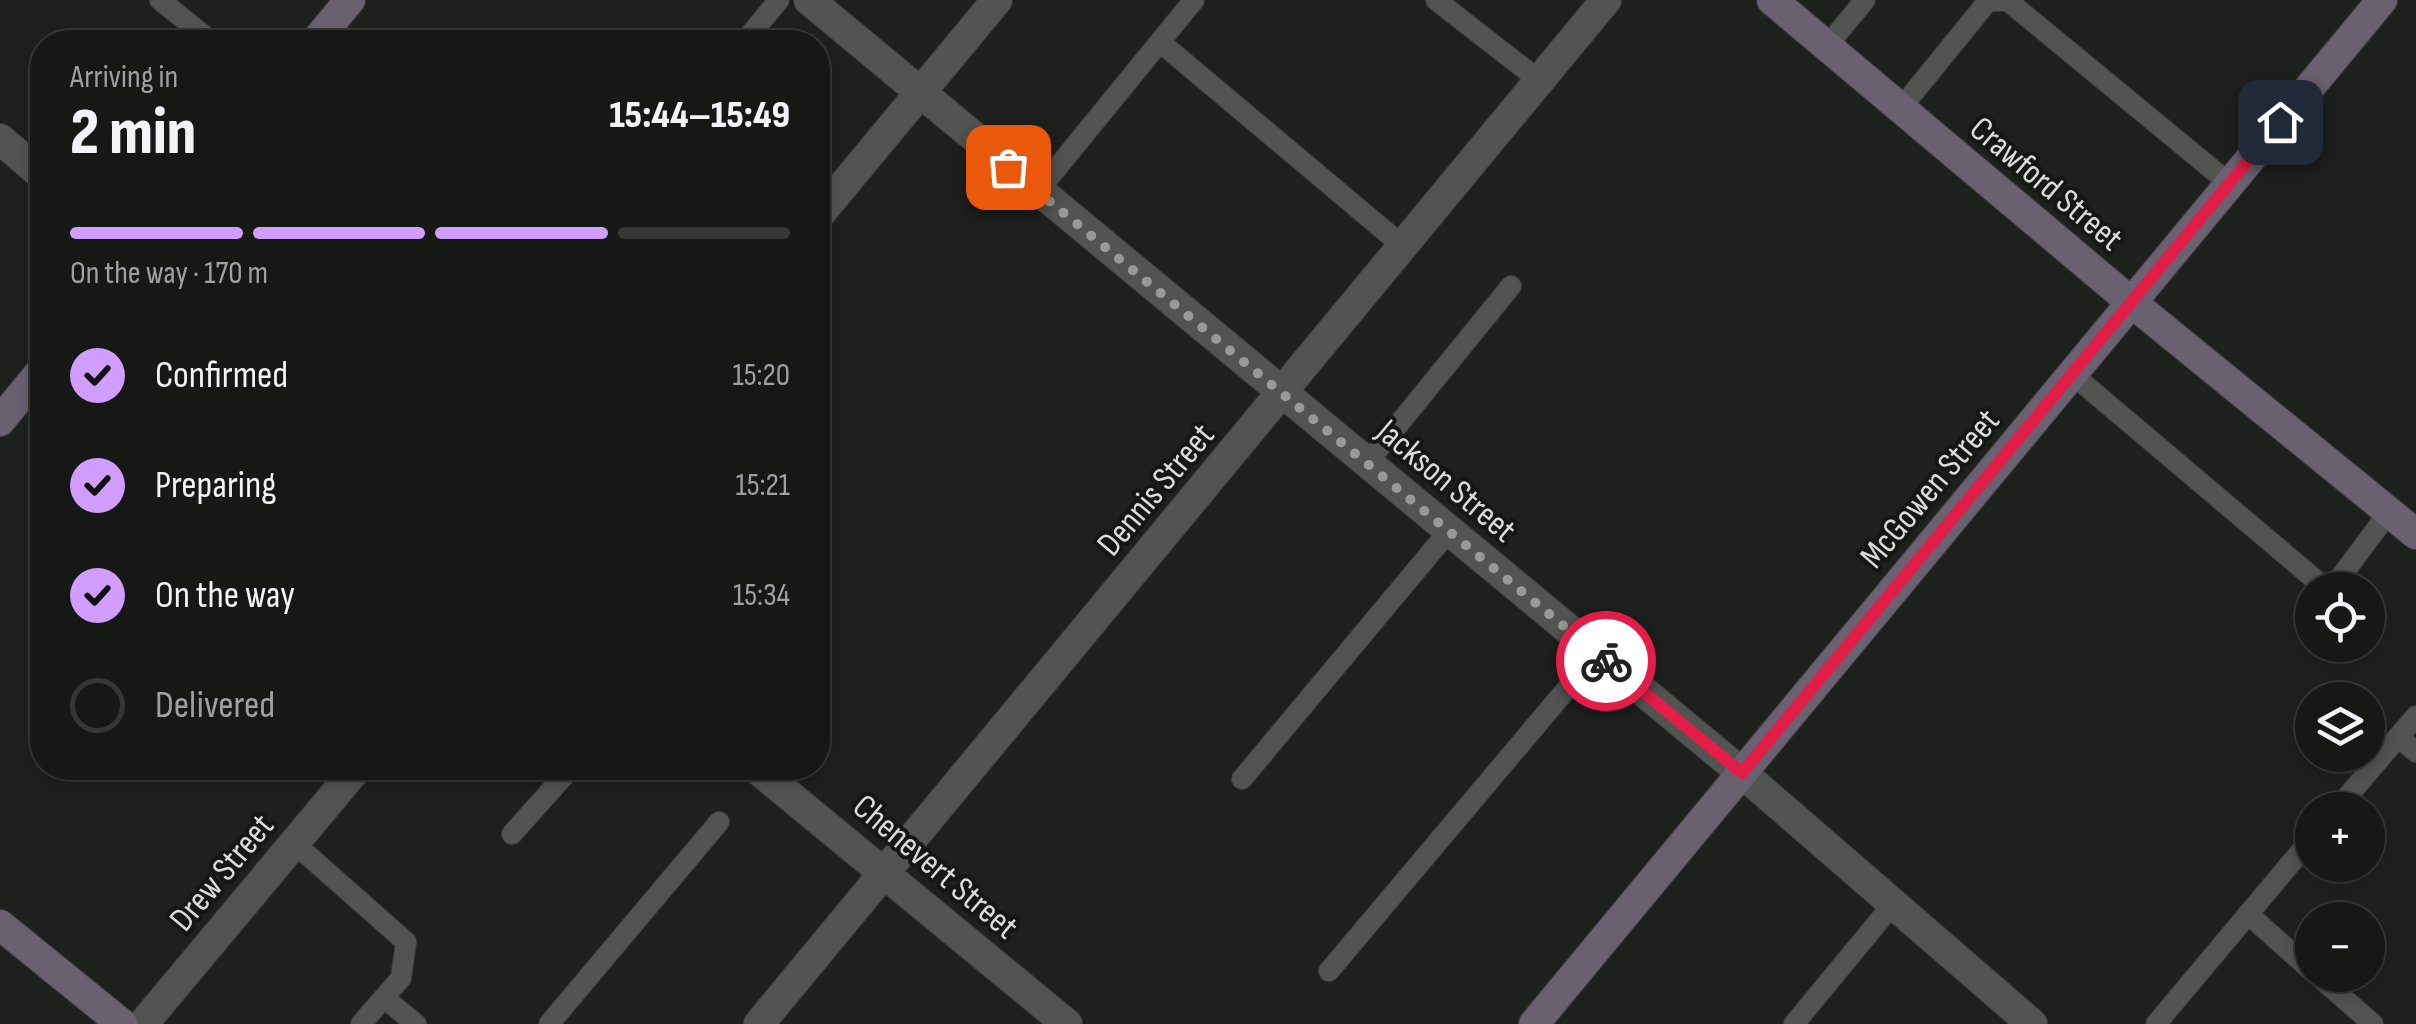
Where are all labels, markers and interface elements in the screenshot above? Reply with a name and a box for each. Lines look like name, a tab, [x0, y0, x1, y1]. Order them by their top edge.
text: Arriving in	[70, 58, 178, 97]
pin	[2238, 80, 2323, 165]
text: 15:44–15:49	[609, 93, 790, 138]
text: 2 min	[70, 95, 196, 173]
icon: home	[2253, 95, 2308, 150]
street label: Crawford Street	[1961, 108, 2131, 261]
pin	[966, 125, 1051, 210]
icon: bag	[981, 140, 1036, 195]
text: On the way · 170 m	[70, 254, 268, 293]
icon: check	[70, 348, 125, 403]
text: Confirmed	[155, 353, 288, 398]
text: 15:20	[732, 356, 790, 395]
street label: McGowen Street	[1851, 401, 2009, 577]
street label: Jackson Street	[1367, 410, 1525, 552]
street label: Dennis Street	[1088, 415, 1224, 565]
icon: check	[70, 458, 125, 513]
text: Preparing	[155, 463, 276, 508]
text: 15:21	[735, 466, 790, 505]
icon: check	[70, 568, 125, 623]
map controls	[2295, 572, 2385, 992]
button: locate	[2295, 572, 2385, 662]
text: On the way	[155, 573, 295, 618]
text: 15:34	[733, 576, 790, 615]
courier	[1556, 611, 1656, 711]
icon: bike	[1579, 634, 1634, 689]
button: layers	[2295, 682, 2385, 772]
text: Delivered	[155, 683, 275, 728]
street label: Chenevert Street	[844, 786, 1027, 949]
button: +	[2295, 792, 2385, 882]
street label: Drew Street	[161, 806, 284, 940]
button: −	[2295, 902, 2385, 992]

